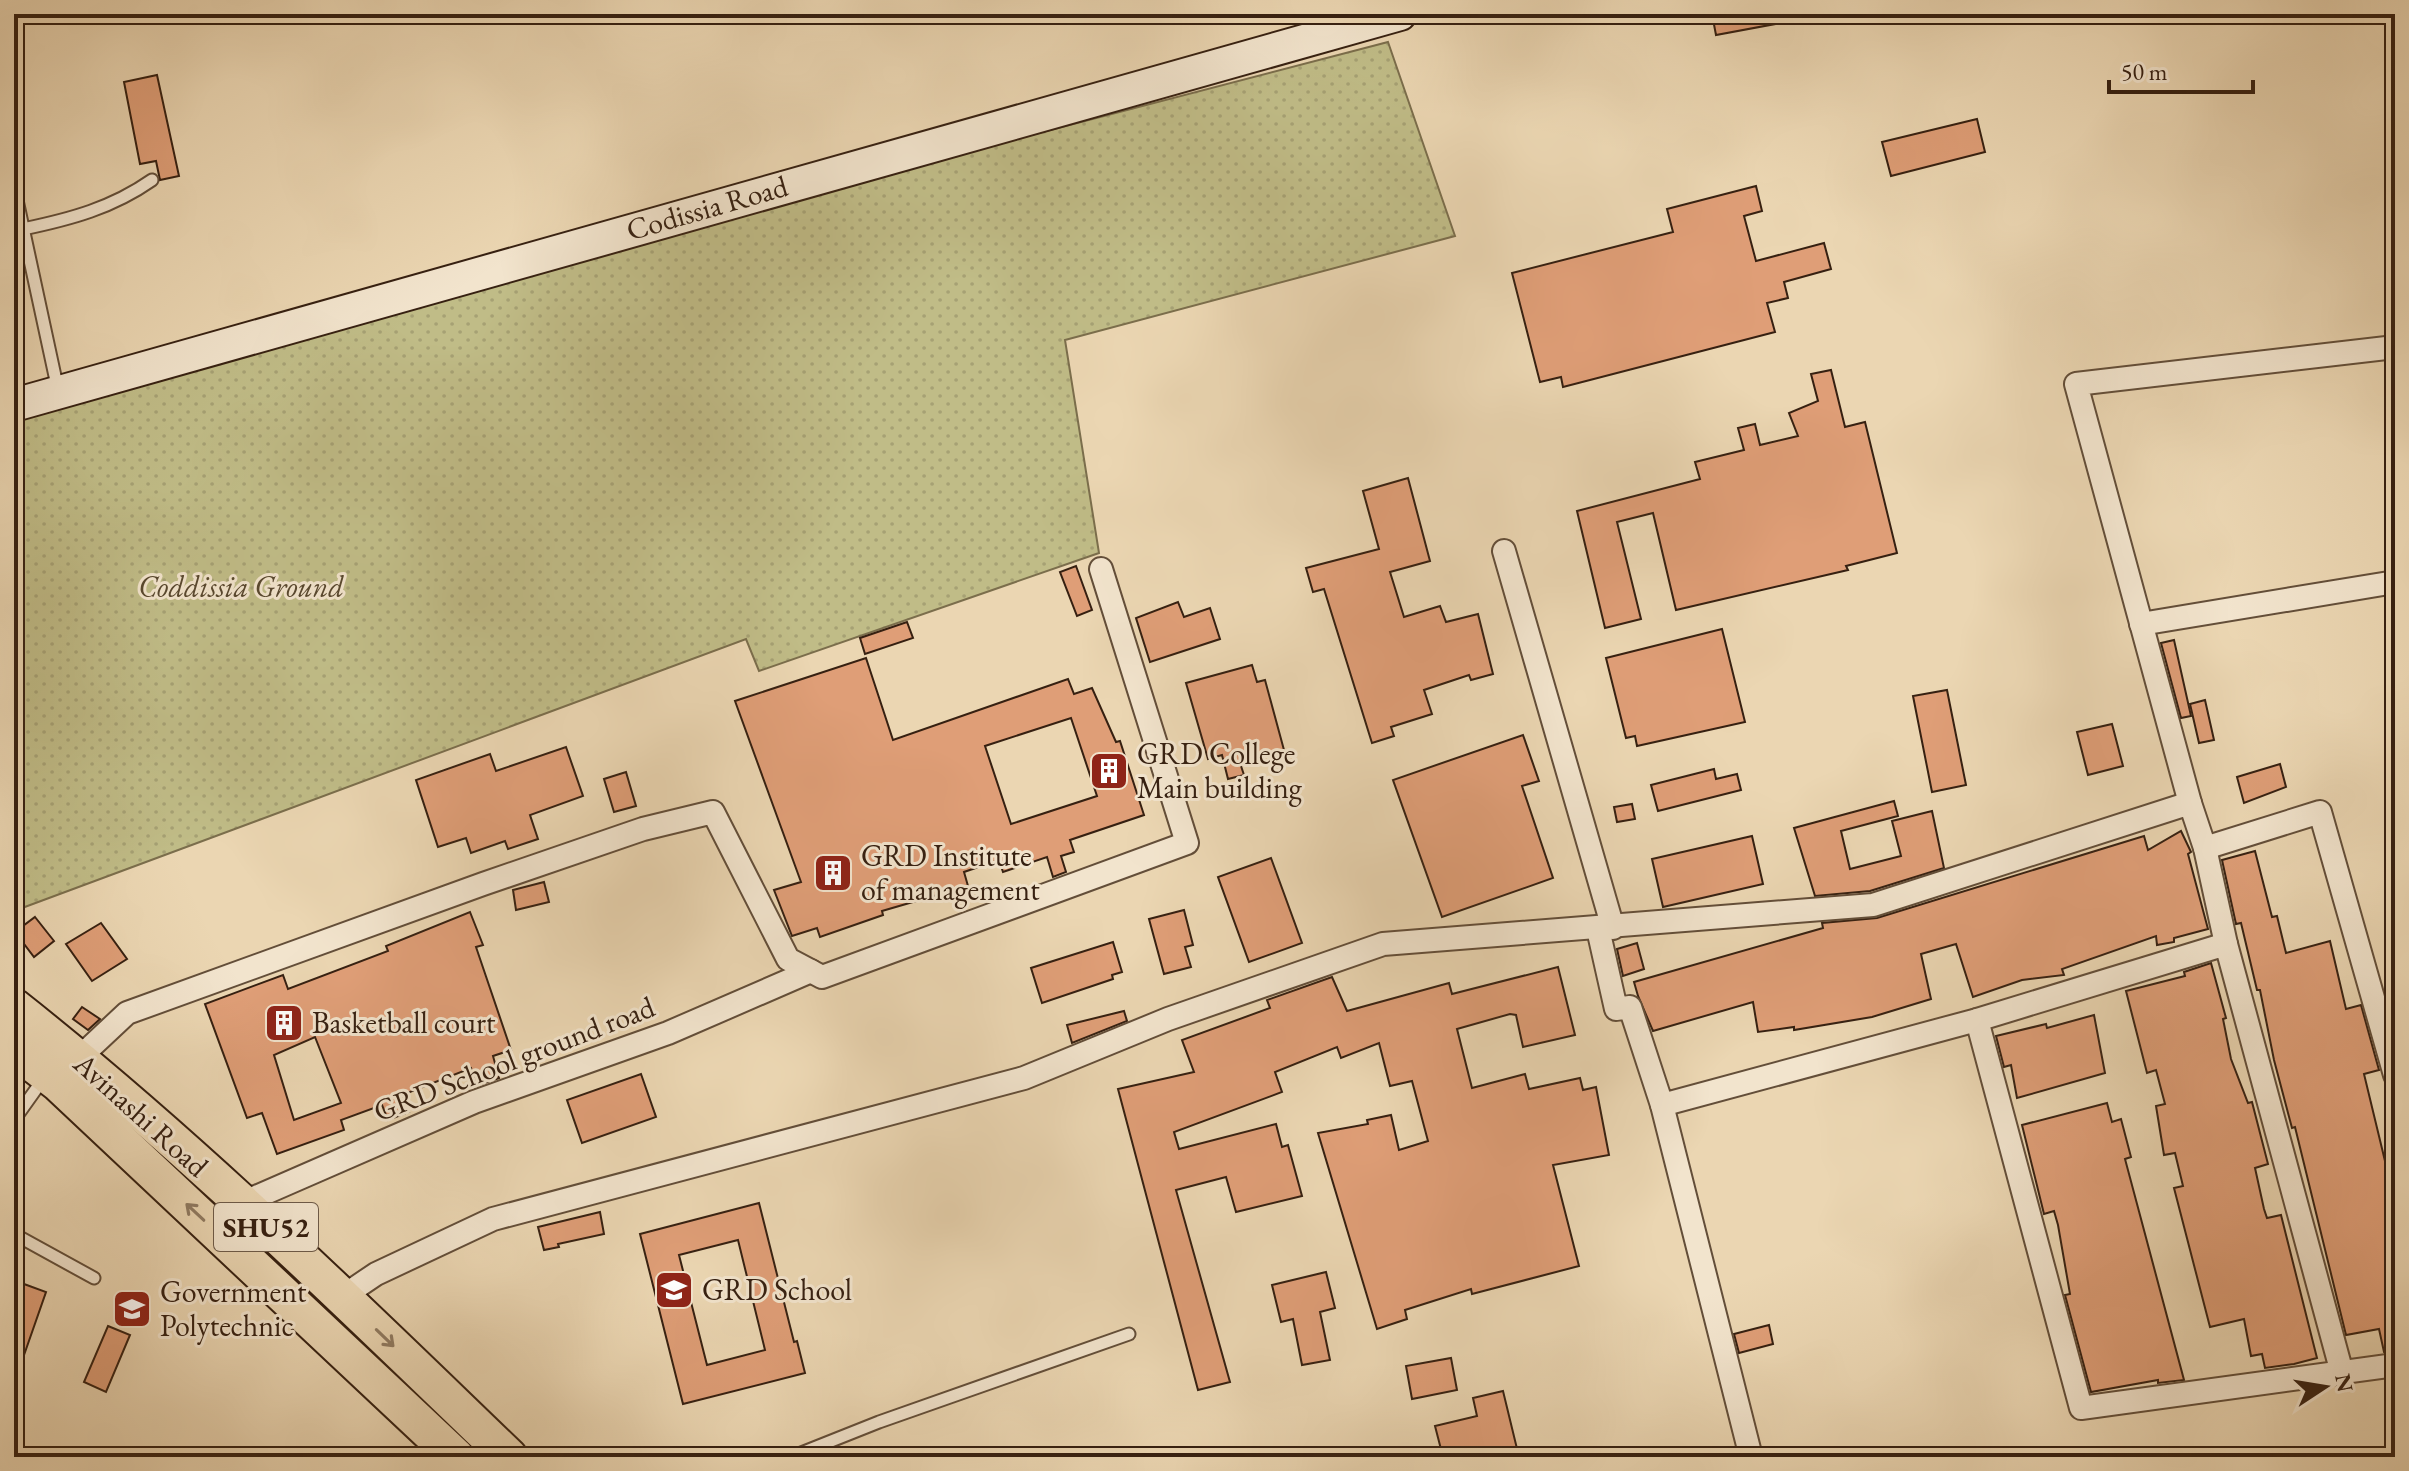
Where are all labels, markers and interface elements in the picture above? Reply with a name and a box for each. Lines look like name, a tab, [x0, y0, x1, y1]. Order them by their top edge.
scale bar	[2109, 44, 2253, 94]
text: 50 m	[2121, 56, 2168, 87]
street label: Codissia Road	[622, 166, 793, 249]
park label: Coddissia Ground	[138, 567, 344, 606]
place label: GRD College Main building	[1137, 734, 1303, 807]
building icon: GRD College Main building	[1088, 750, 1130, 792]
place label: GRD Institute of management	[861, 836, 1040, 909]
building icon: GRD Institute of management	[812, 852, 854, 894]
street label: GRD School ground road	[368, 987, 661, 1130]
building icon: Basketball court	[263, 1002, 305, 1044]
place label: Basketball court	[312, 1003, 496, 1042]
street label: Avinashi Road	[65, 1043, 218, 1186]
one-way arrow	[186, 1203, 205, 1222]
road number: SHU52	[214, 1203, 318, 1251]
school or university icon: GRD School	[653, 1269, 695, 1311]
place label: GRD School	[702, 1270, 852, 1309]
place label: Government Polytechnic	[160, 1272, 307, 1345]
school or university icon: Government Polytechnic	[111, 1288, 153, 1330]
one-way arrow	[375, 1329, 395, 1348]
north arrow	[2285, 1347, 2365, 1427]
text: N	[2328, 1371, 2360, 1395]

